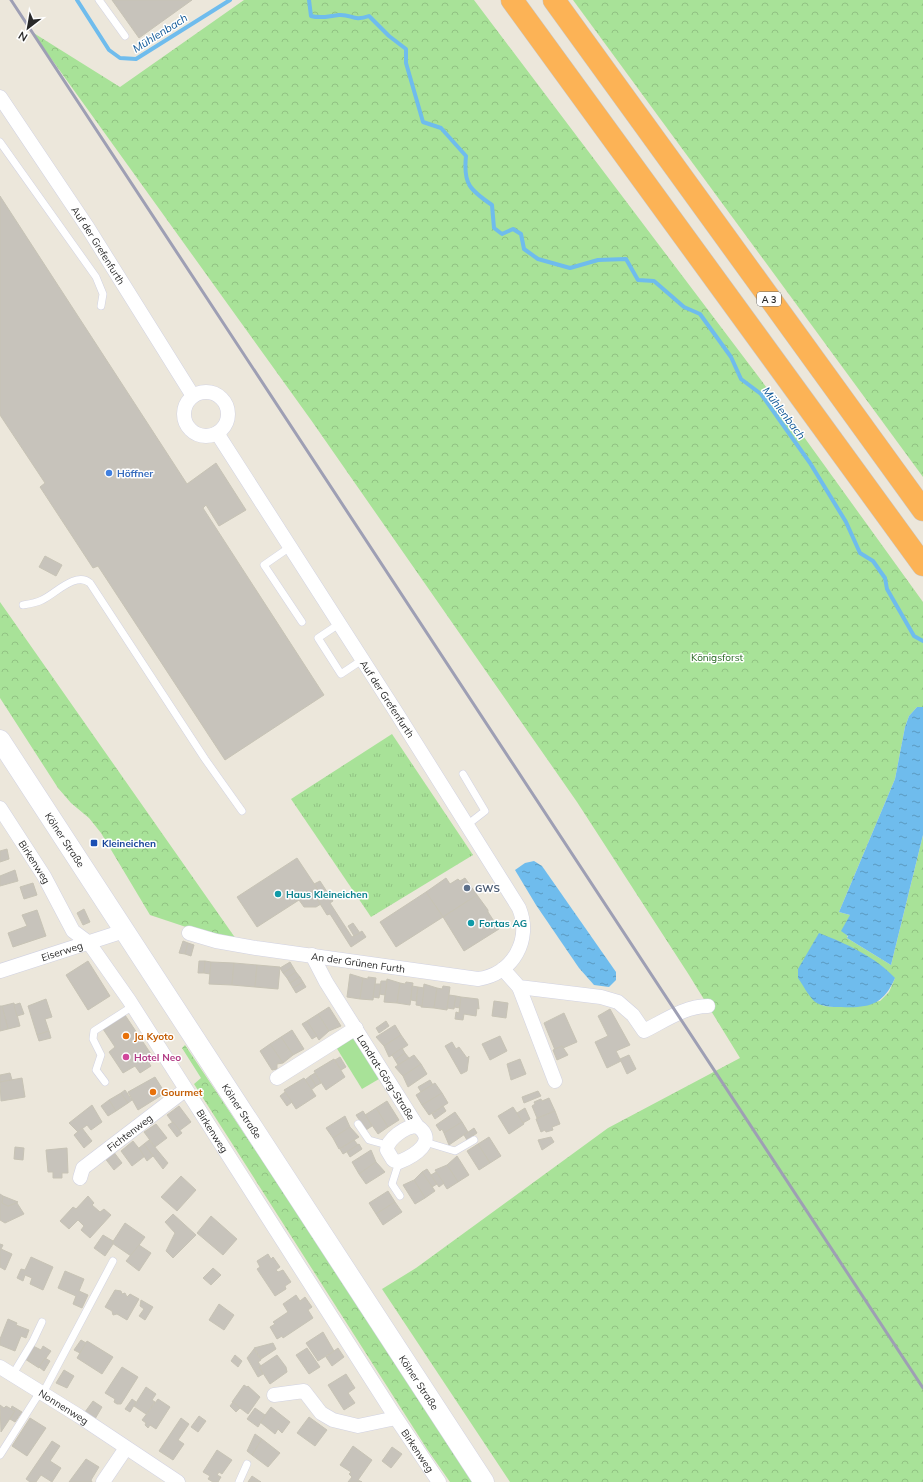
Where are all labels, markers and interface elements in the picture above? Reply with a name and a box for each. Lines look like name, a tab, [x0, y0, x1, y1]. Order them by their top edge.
north arrow	[8, 8, 48, 48]
water label: Mühlenbach	[130, 11, 190, 55]
text: N	[16, 28, 30, 45]
street label: Auf der Grefenfurth	[69, 204, 128, 287]
road number: A 3	[757, 292, 781, 306]
water label: Mühlenbach	[760, 384, 808, 442]
place label: Höffner	[117, 467, 153, 480]
marker: Höffner	[104, 468, 114, 478]
park label: Königsforst	[691, 651, 744, 664]
street label: Auf der Grefenfurth	[357, 658, 417, 740]
street label: Kölner Straße	[42, 810, 88, 870]
place label: Kleineichen	[102, 837, 156, 850]
street label: Birkenweg	[16, 838, 53, 886]
marker: Kleineichen	[89, 838, 99, 848]
place label: GWS	[475, 882, 500, 895]
marker: GWS	[462, 883, 472, 893]
place label: Haus Kleineichen	[286, 888, 368, 901]
marker: Haus Kleineichen	[273, 889, 283, 899]
place label: Fortas AG	[479, 917, 527, 930]
marker: Fortas AG	[466, 918, 476, 928]
street label: Eiserweg	[40, 938, 84, 964]
street label: An der Grünen Furth	[310, 949, 406, 975]
place label: Ja Kyoto	[134, 1030, 174, 1043]
marker: Ja Kyoto	[121, 1031, 131, 1041]
street label: Landrat-Görg-Straße	[354, 1032, 418, 1122]
place label: Hotel Neo	[134, 1051, 181, 1064]
marker: Hotel Neo	[121, 1052, 131, 1062]
street label: Kölner Straße	[219, 1081, 265, 1141]
place label: Gourmet	[161, 1086, 203, 1099]
marker: Gourmet	[148, 1087, 158, 1097]
street label: Birkenweg	[194, 1107, 231, 1155]
street label: Fichtenweg	[104, 1111, 155, 1154]
street label: Kölner Straße	[396, 1352, 442, 1412]
street label: Nonnenweg	[36, 1386, 91, 1427]
street label: Birkenweg	[399, 1426, 437, 1475]

